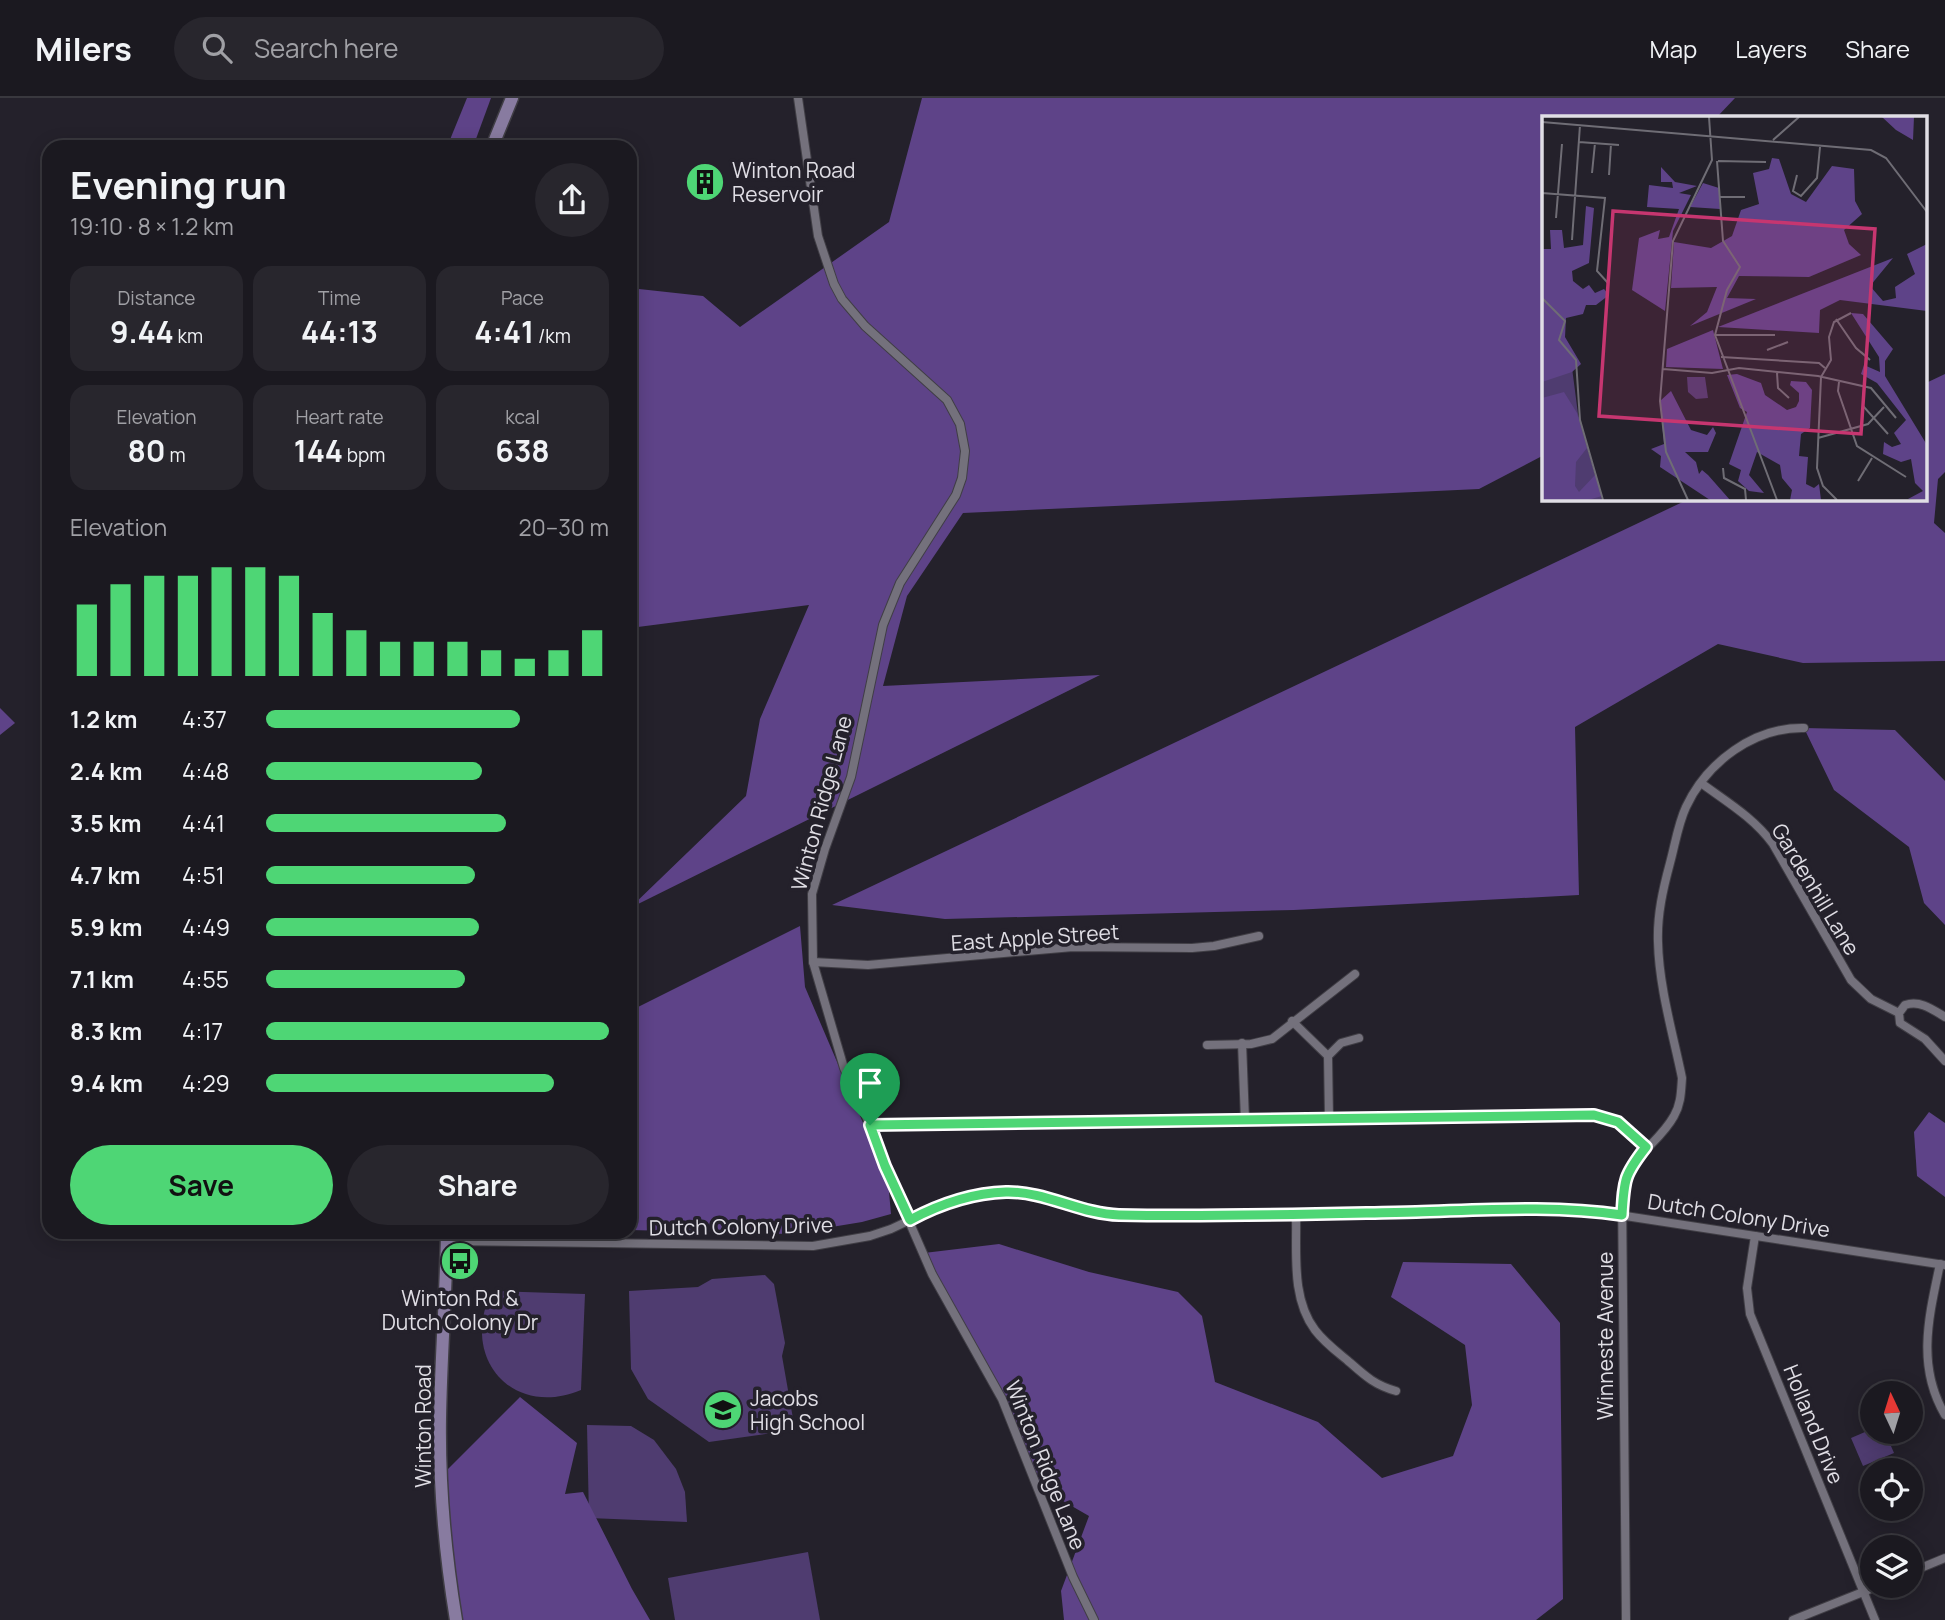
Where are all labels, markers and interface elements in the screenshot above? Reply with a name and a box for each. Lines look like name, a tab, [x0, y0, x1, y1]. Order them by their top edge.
search box	[174, 17, 664, 80]
text: Milers	[35, 26, 132, 71]
icon: search	[198, 29, 236, 67]
text: Search here	[254, 30, 399, 66]
text: Map	[1650, 32, 1697, 65]
text: Layers	[1735, 32, 1807, 65]
text: Share	[1845, 32, 1910, 65]
inset map	[1542, 116, 1927, 500]
place label: Winton Road Reservoir	[732, 156, 855, 208]
text: Evening run	[70, 158, 287, 210]
building icon: Winton Road Reservoir	[684, 161, 726, 203]
button: share	[535, 163, 609, 237]
text: 19:10 · 8 × 1.2 km	[70, 210, 234, 242]
text: Distance	[118, 285, 195, 311]
text: Time	[318, 285, 361, 311]
text: Pace	[501, 285, 544, 311]
text: 9.44	[110, 311, 174, 352]
text: 44:13	[301, 311, 378, 352]
text: 4:41	[474, 311, 534, 352]
text: km	[174, 323, 203, 349]
text: /km	[534, 323, 571, 349]
text: Elevation	[116, 404, 197, 430]
text: Heart rate	[295, 404, 384, 430]
text: kcal	[505, 404, 540, 430]
text: 80	[127, 430, 166, 471]
text: 144	[294, 430, 343, 471]
text: 638	[495, 430, 550, 471]
text: m	[166, 442, 186, 468]
text: bpm	[343, 442, 385, 468]
text: Elevation	[70, 511, 167, 543]
text: 20–30 m	[519, 511, 609, 543]
text: 1.2 km	[70, 703, 137, 735]
text: 4:37	[182, 703, 227, 735]
street label: Winton Ridge Lane	[784, 712, 858, 894]
text: 2.4 km	[70, 755, 142, 787]
text: 4:48	[182, 755, 229, 787]
text: 3.5 km	[70, 807, 141, 839]
text: 4:41	[182, 807, 225, 839]
street label: Gardenhill Lane	[1766, 818, 1866, 960]
text: 4.7 km	[70, 859, 140, 891]
text: 4:51	[182, 859, 225, 891]
text: 5.9 km	[70, 911, 142, 943]
text: 4:49	[182, 911, 230, 943]
street label: East Apple Street	[950, 917, 1120, 957]
text: 7.1 km	[70, 963, 134, 995]
text: 4:55	[182, 963, 229, 995]
text: 8.3 km	[70, 1015, 142, 1047]
text: 4:17	[182, 1015, 223, 1047]
pin	[840, 1053, 900, 1125]
icon: arrive	[851, 1064, 889, 1102]
text: 9.4 km	[70, 1067, 143, 1099]
text: 4:29	[182, 1067, 230, 1099]
button: Save	[70, 1145, 333, 1225]
button: Share	[347, 1145, 609, 1225]
street label: Dutch Colony Drive	[1646, 1187, 1832, 1243]
street label: Dutch Colony Drive	[649, 1210, 833, 1242]
bus stop icon: Winton Rd & Dutch Colony Dr	[439, 1240, 481, 1282]
street label: Winneste Avenue	[1591, 1252, 1619, 1420]
place label: Winton Rd & Dutch Colony Dr	[382, 1284, 539, 1336]
street label: Holland Drive	[1777, 1360, 1851, 1488]
street label: Winton Road	[409, 1364, 437, 1488]
street label: Winton Ridge Lane	[999, 1376, 1093, 1554]
north arrow	[1860, 1381, 1923, 1444]
map controls	[1860, 1381, 1923, 1598]
place label: Jacobs High School	[750, 1384, 865, 1436]
school or university icon: Jacobs High School	[702, 1389, 744, 1431]
button: locate	[1860, 1458, 1923, 1521]
button: layers	[1860, 1535, 1923, 1598]

